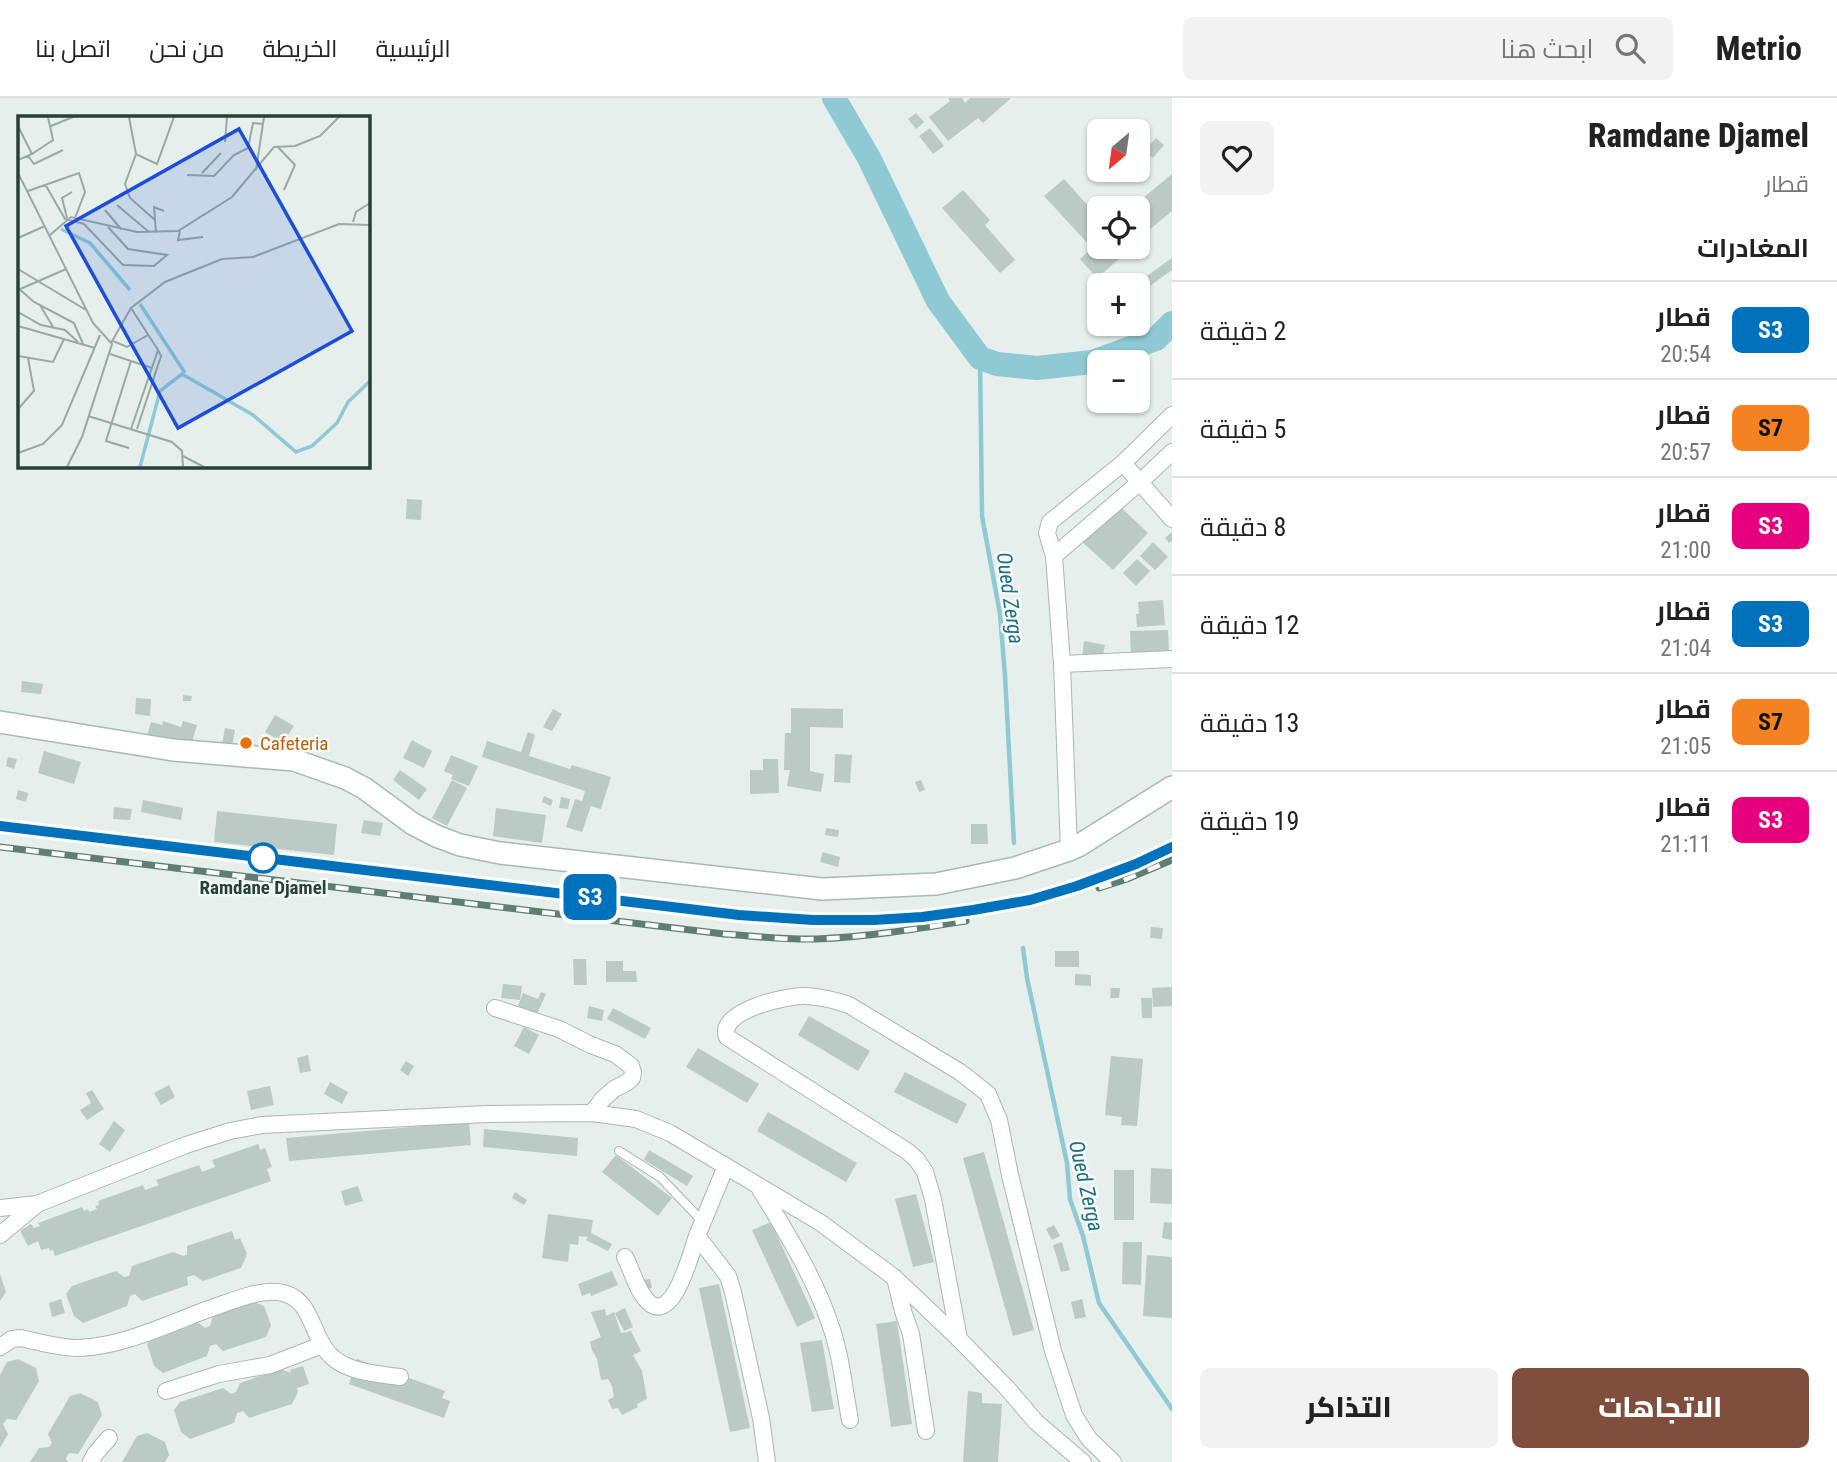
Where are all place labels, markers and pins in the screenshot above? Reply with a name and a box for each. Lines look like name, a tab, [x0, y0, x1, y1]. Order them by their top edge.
place label: Cafeteria	[260, 732, 328, 755]
marker: Cafeteria	[238, 735, 254, 751]
marker: Ramdane Djamel	[248, 843, 278, 873]
place label: Ramdane Djamel	[199, 876, 327, 899]

